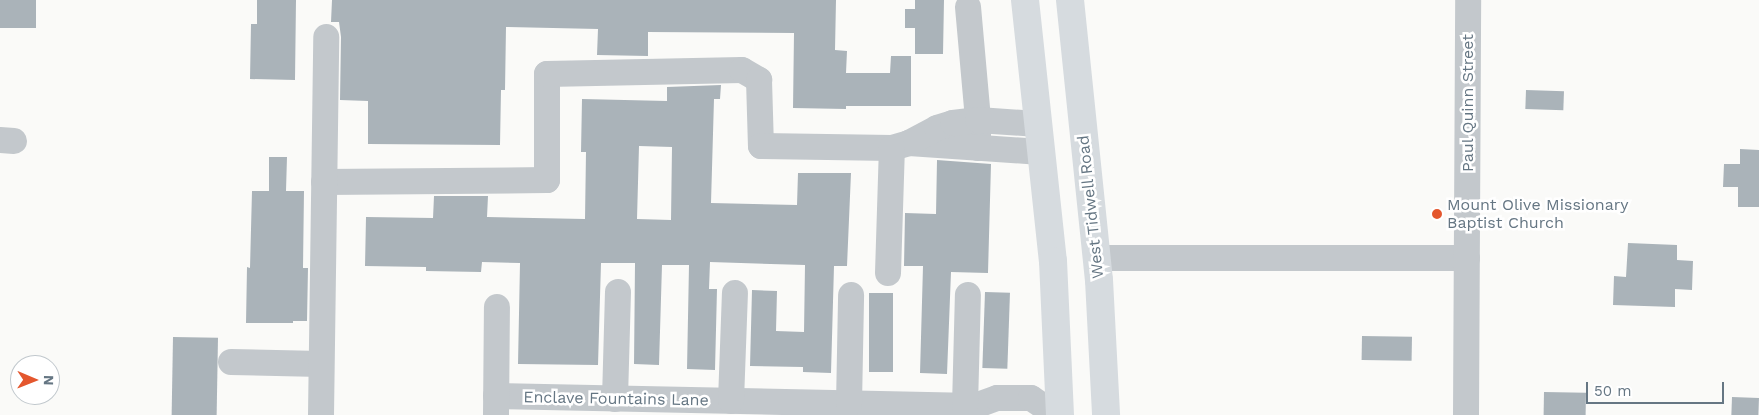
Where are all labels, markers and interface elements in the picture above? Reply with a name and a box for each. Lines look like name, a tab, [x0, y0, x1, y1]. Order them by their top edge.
street label: Paul Quinn Street	[1458, 34, 1478, 172]
street label: West Tidwell Road	[1074, 134, 1108, 280]
place label: Mount Olive Missionary Baptist Church	[1447, 195, 1628, 233]
marker: Mount Olive Missionary Baptist Church	[1431, 208, 1443, 220]
north arrow	[10, 355, 60, 405]
scale bar	[1589, 372, 1726, 404]
text: N	[41, 375, 57, 386]
text: 50 m	[1594, 382, 1631, 400]
street label: Enclave Fountains Lane	[523, 388, 709, 410]

